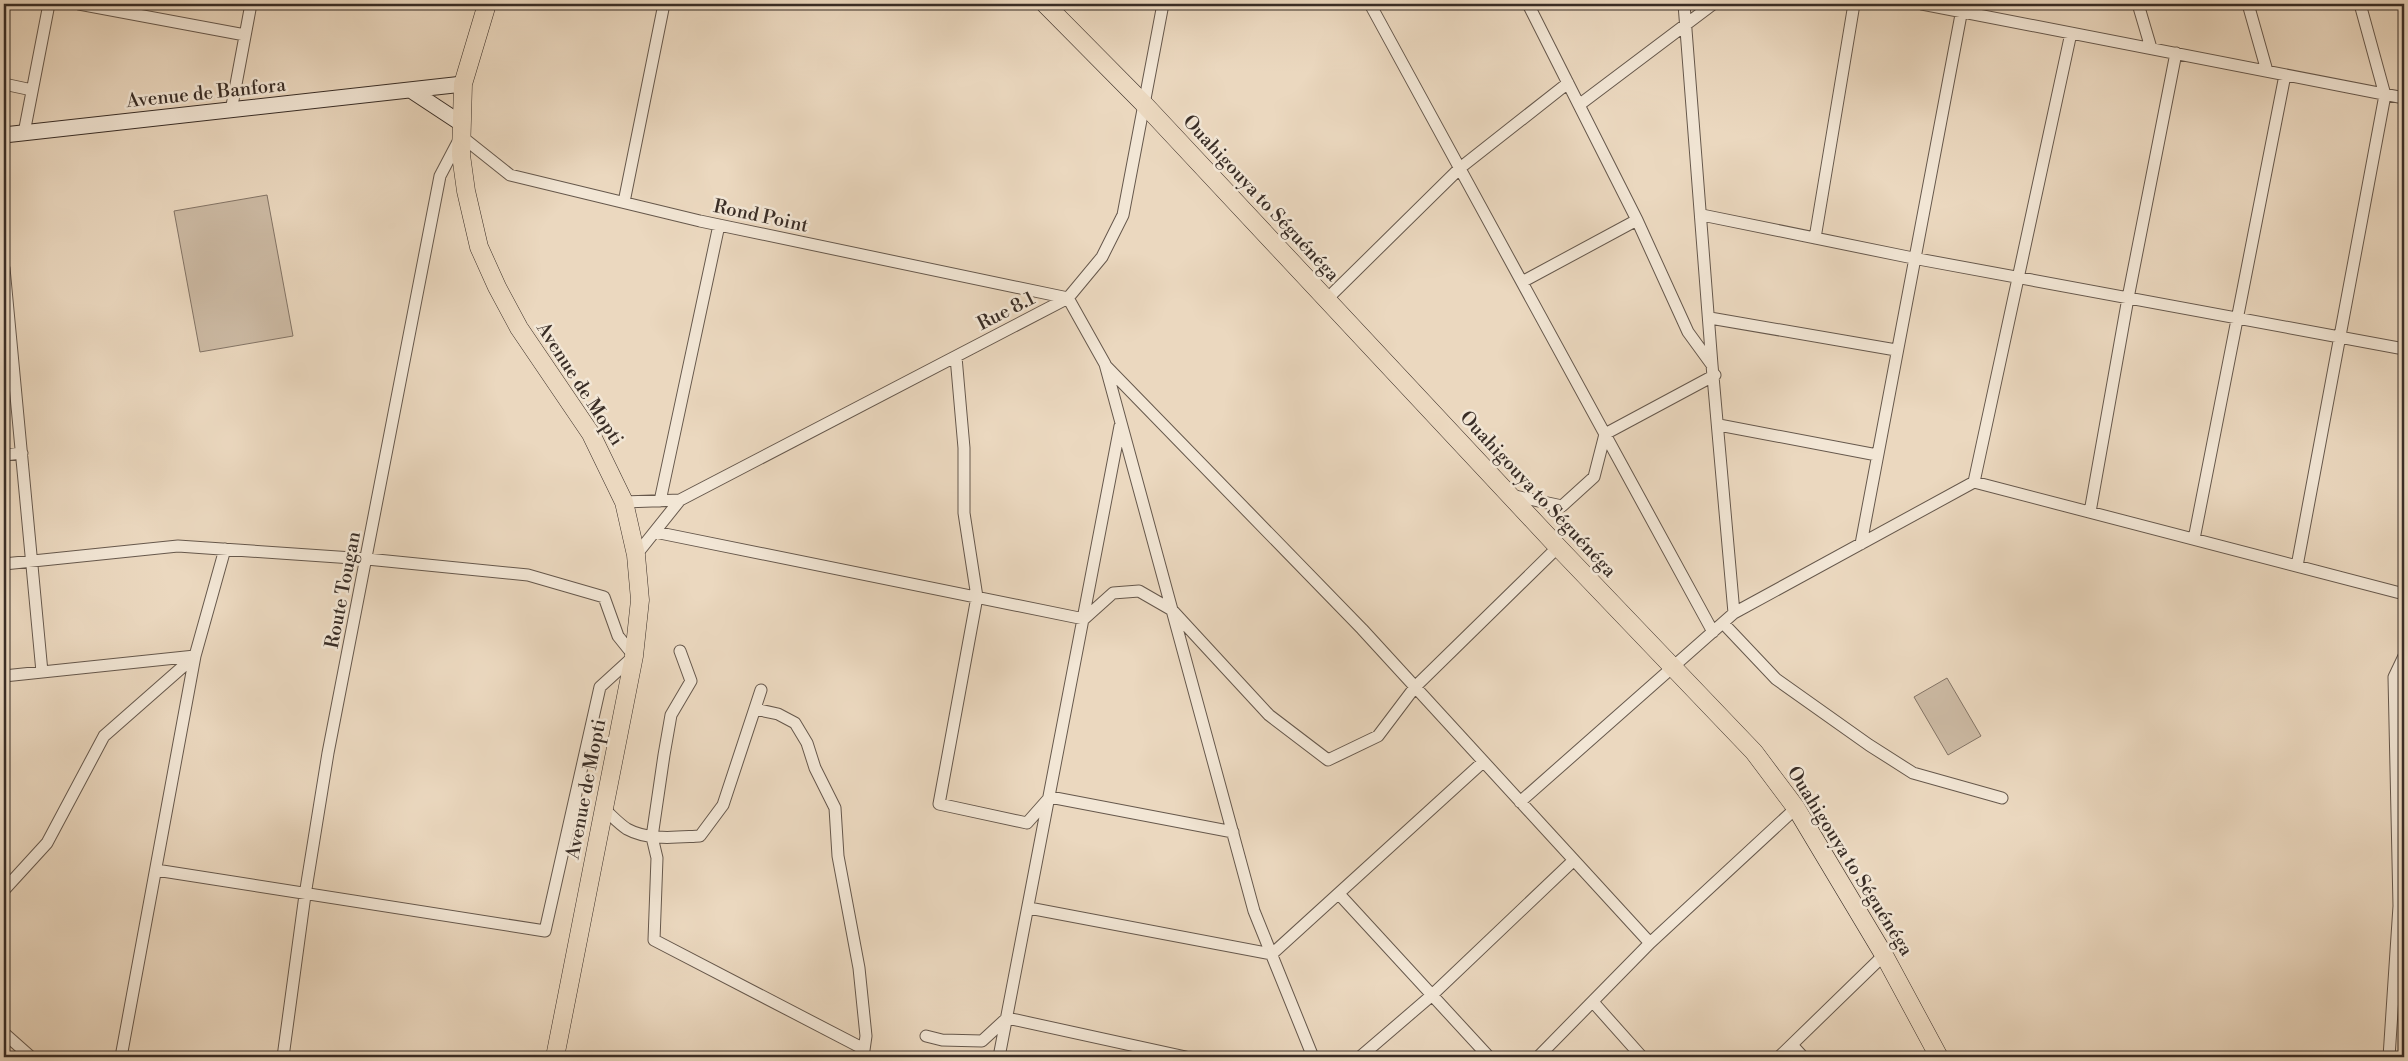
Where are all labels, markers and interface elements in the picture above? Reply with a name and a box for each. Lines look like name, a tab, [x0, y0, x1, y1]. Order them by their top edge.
street label: Avenue de Banfora	[124, 73, 287, 113]
street label: Ouahigouya to Séguénéga	[1177, 110, 1345, 287]
street label: Rond Point	[711, 194, 811, 238]
street label: Rue 8.1	[973, 286, 1039, 336]
street label: Avenue de Mopti	[531, 317, 629, 450]
street label: Ouahigouya to Séguénéga	[1454, 406, 1622, 583]
street label: Route Tougan	[320, 530, 366, 650]
street label: Avenue de Mopti	[560, 717, 611, 862]
street label: Ouahigouya to Séguénéga	[1782, 762, 1918, 961]

